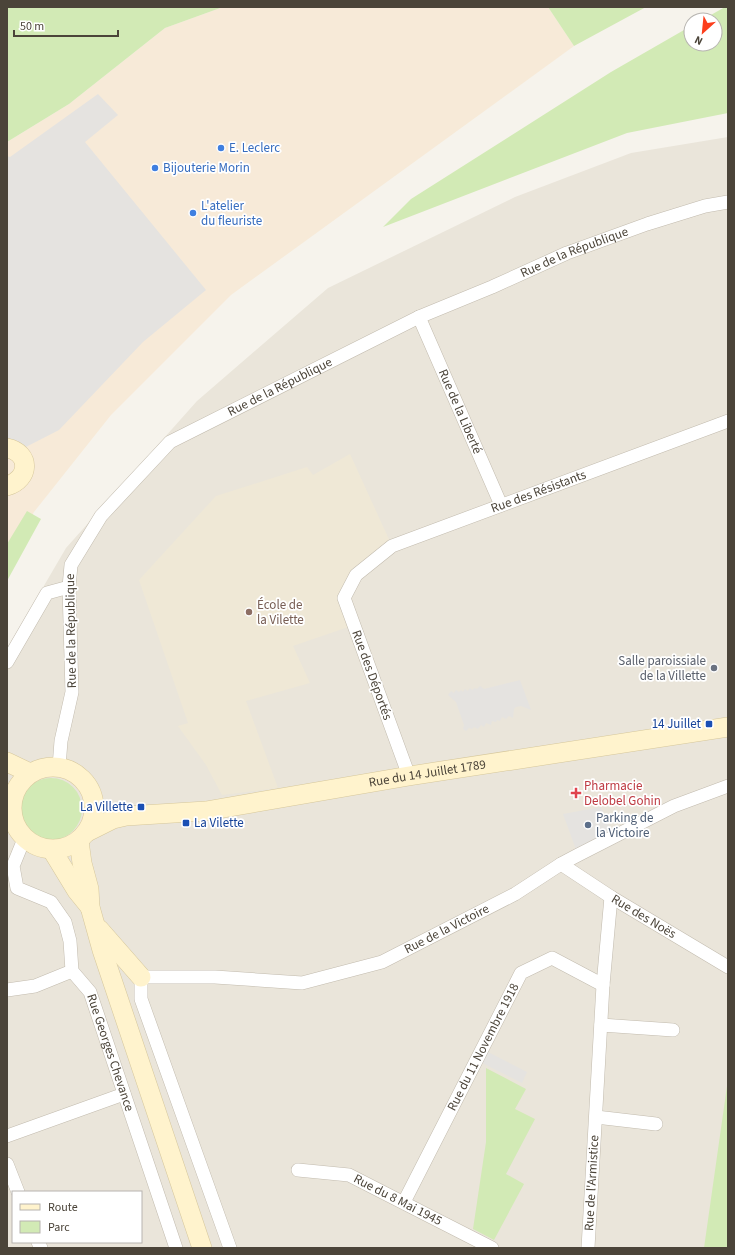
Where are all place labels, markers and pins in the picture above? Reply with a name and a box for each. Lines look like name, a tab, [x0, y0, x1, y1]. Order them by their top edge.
place label: E. Leclerc	[229, 139, 280, 157]
marker: E. Leclerc	[216, 143, 226, 153]
place label: Bijouterie Morin	[163, 159, 250, 177]
marker: Bijouterie Morin	[150, 163, 160, 173]
place label: L'atelier du fleuriste	[201, 197, 262, 230]
marker: L'atelier du fleuriste	[188, 208, 198, 218]
place label: École de la Vilette	[257, 596, 304, 629]
marker: École de la Vilette	[244, 607, 254, 617]
place label: Salle paroissiale de la Villette	[618, 652, 706, 685]
marker: Salle paroissiale de la Villette	[709, 663, 719, 673]
place label: 14 Juillet	[652, 715, 702, 733]
marker: 14 Juillet	[704, 719, 714, 729]
place label: Pharmacie Delobel Gohin	[584, 777, 661, 810]
marker: Pharmacie Delobel Gohin	[571, 788, 581, 798]
place label: La Villette	[80, 798, 133, 816]
marker: La Villette	[136, 802, 146, 812]
place label: Parking de la Victoire	[596, 809, 653, 842]
place label: La Vilette	[194, 814, 244, 832]
marker: La Vilette	[181, 818, 191, 828]
marker: Parking de la Victoire	[583, 820, 593, 830]

